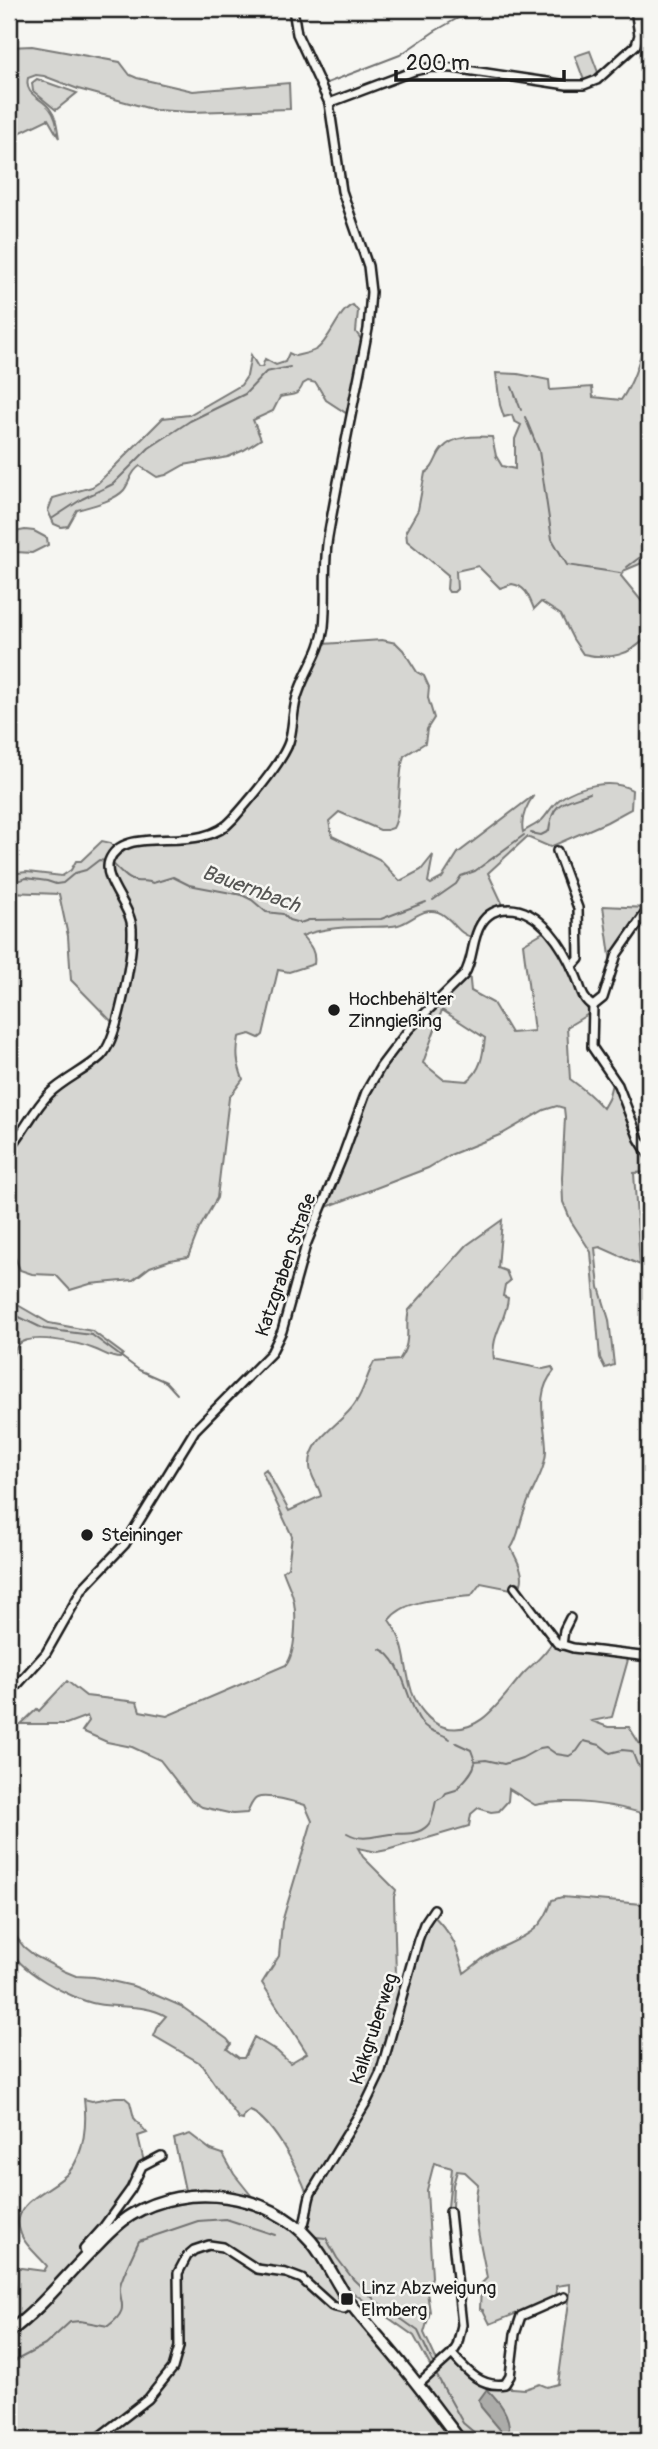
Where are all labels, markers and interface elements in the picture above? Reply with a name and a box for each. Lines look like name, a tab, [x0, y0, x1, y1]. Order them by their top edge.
scale bar	[396, 38, 564, 82]
text: 200 m	[406, 50, 470, 77]
water label: Bauernbach	[198, 859, 305, 920]
place label: Hochbehälter Zinngießing	[348, 987, 454, 1033]
marker: Hochbehälter Zinngießing	[326, 1002, 342, 1018]
street label: Katzgraben Straße	[250, 1190, 322, 1340]
place label: Steininger	[101, 1523, 183, 1547]
marker: Steininger	[79, 1527, 95, 1543]
street label: Kalkgruberweg	[345, 1970, 403, 2088]
place label: Linz Abzweigung Elmberg	[361, 2276, 496, 2322]
marker: Linz Abzweigung Elmberg	[339, 2291, 355, 2307]

